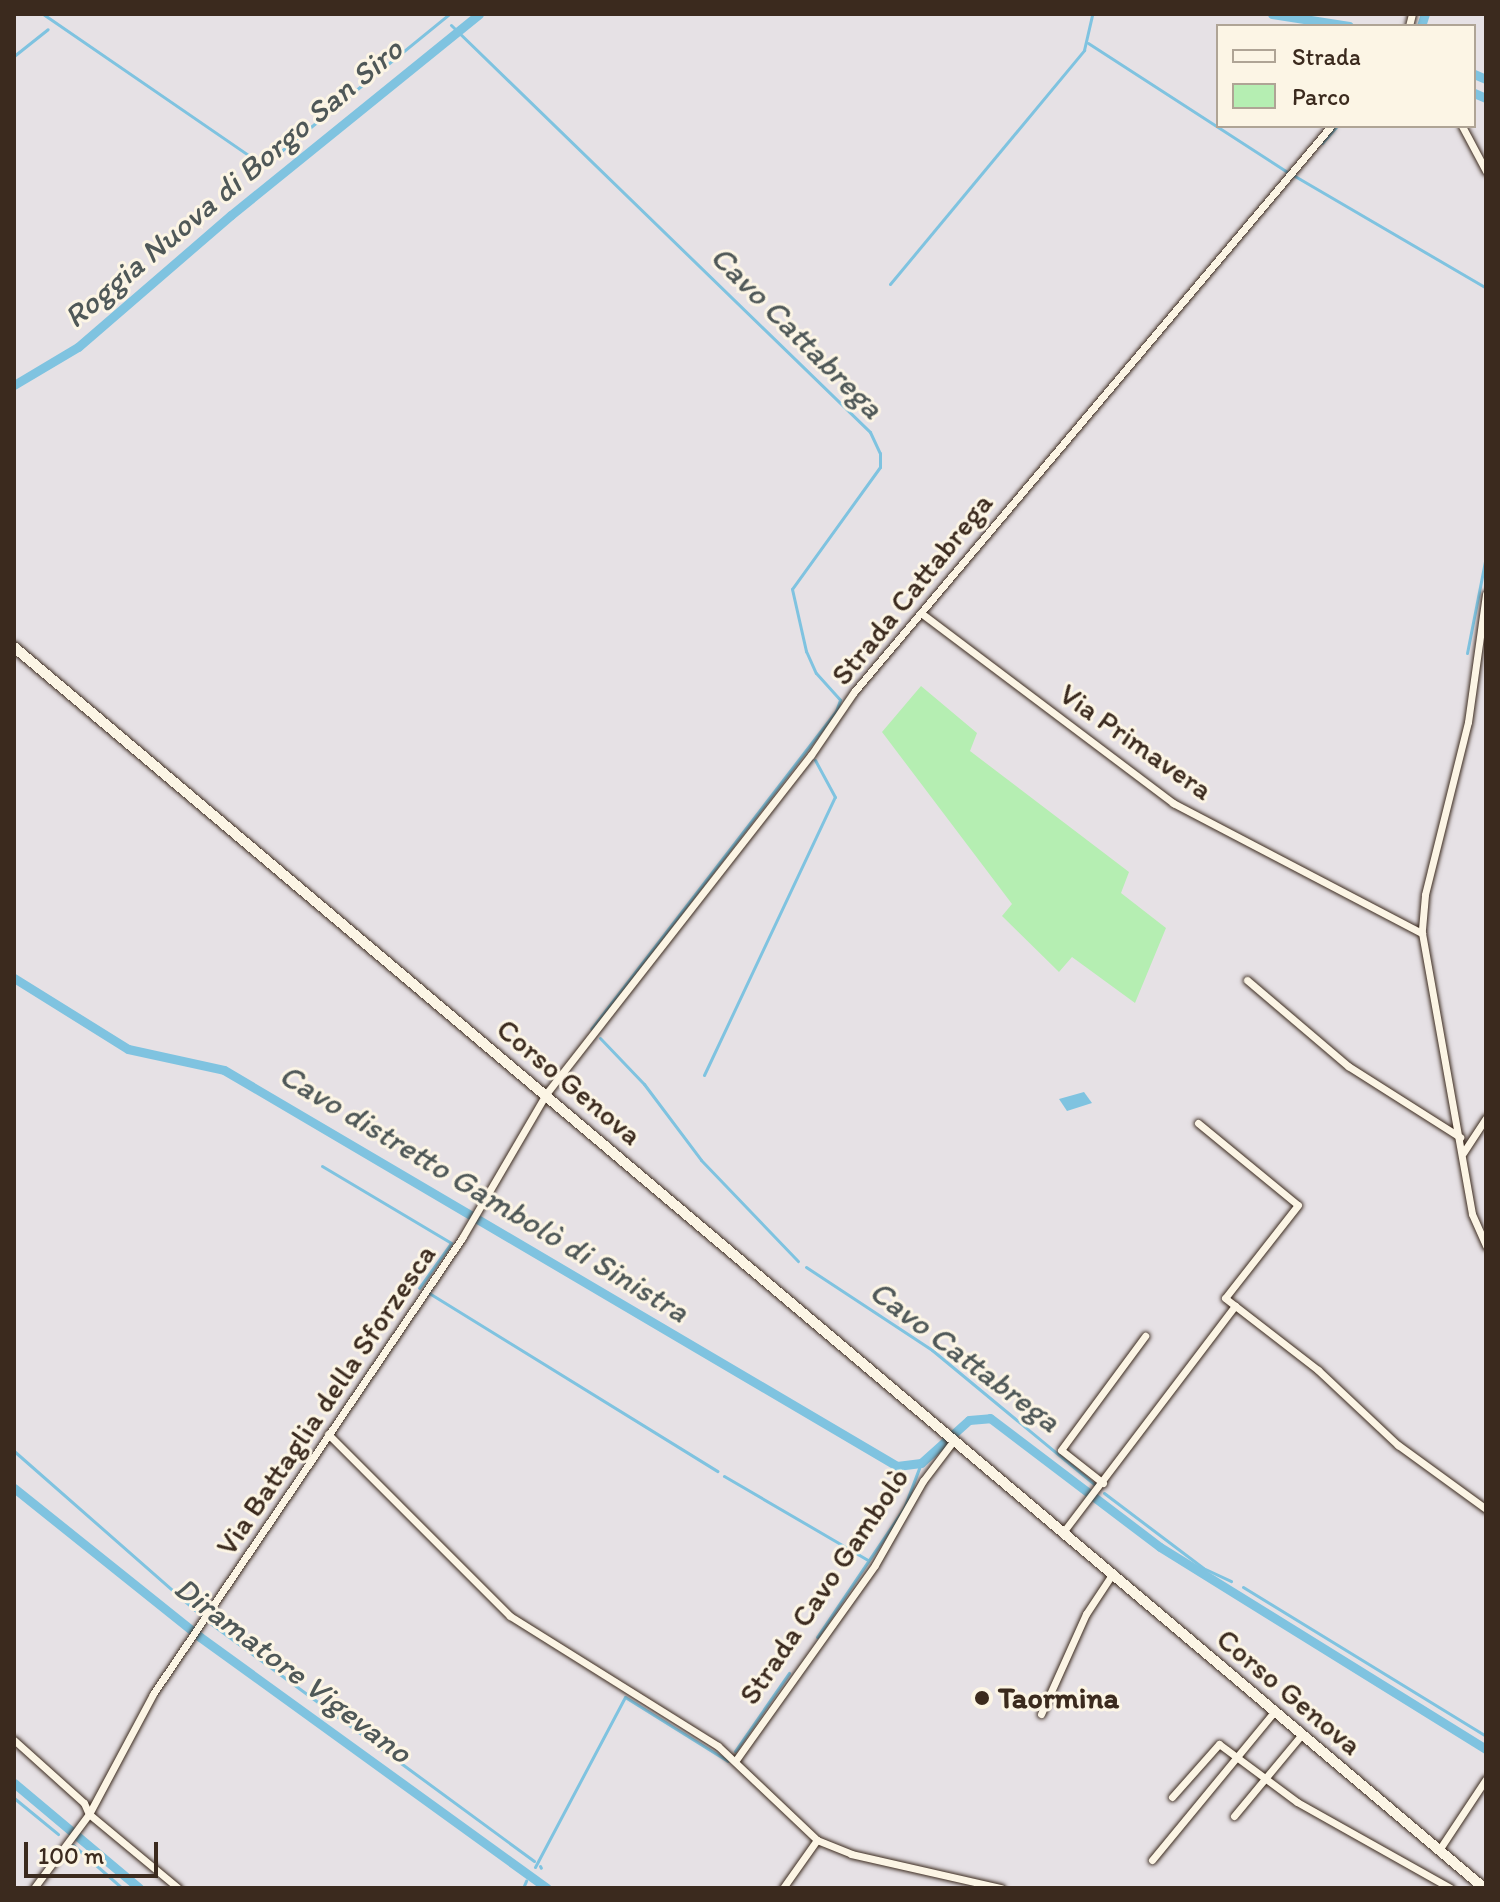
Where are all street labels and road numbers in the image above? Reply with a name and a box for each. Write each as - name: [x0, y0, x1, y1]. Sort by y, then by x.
- street label: Strada Cattabrega: [824, 486, 1000, 692]
- street label: Via Primavera: [1053, 676, 1219, 808]
- street label: Corso Genova: [489, 1011, 649, 1153]
- street label: Via Battaglia della Sforzesca: [209, 1238, 443, 1562]
- street label: Strada Cavo Gambolò: [731, 1460, 917, 1712]
- street label: Corso Genova: [1209, 1621, 1369, 1763]

